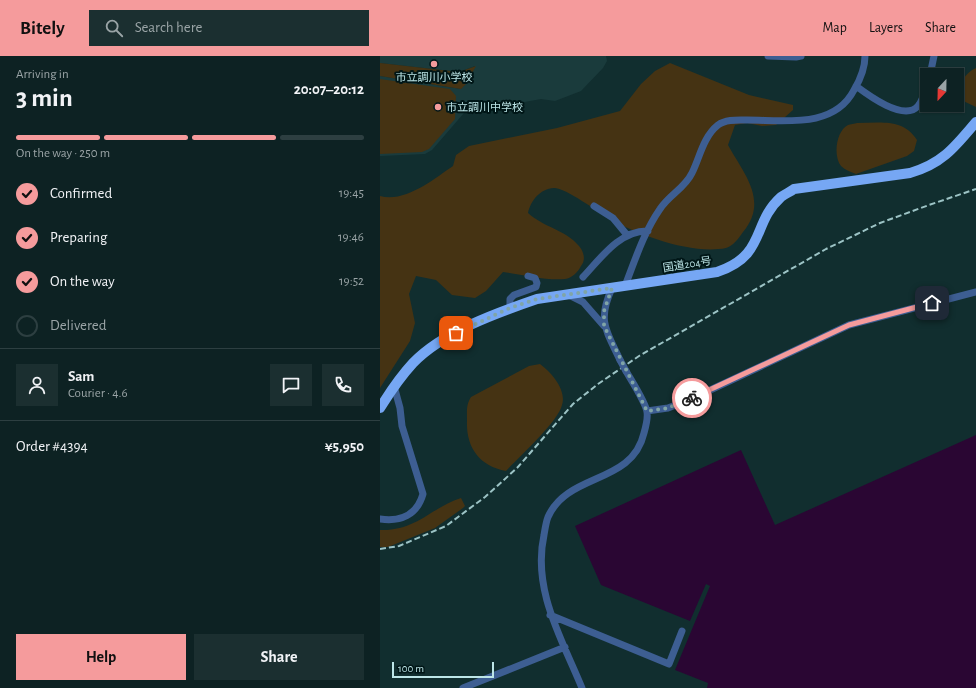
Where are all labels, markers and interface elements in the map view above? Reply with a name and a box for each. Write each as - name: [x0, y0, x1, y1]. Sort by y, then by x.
- search box: [89, 10, 369, 46]
- icon: search: [103, 17, 125, 39]
- text: Bitely: [20, 19, 65, 38]
- text: Search here: [135, 20, 202, 35]
- text: Map: [822, 21, 847, 35]
- text: Layers: [869, 21, 903, 35]
- text: Share: [925, 21, 956, 35]
- marker: 市立調川小学校: [429, 59, 439, 69]
- text: Arriving in: [16, 68, 69, 81]
- north arrow: [920, 68, 964, 112]
- map controls: [920, 68, 964, 112]
- place label: 市立調川小学校: [396, 71, 473, 83]
- text: 20:07–20:12: [294, 82, 364, 97]
- text: 3 min: [16, 85, 73, 111]
- place label: 市立調川中学校: [446, 101, 523, 113]
- marker: 市立調川中学校: [433, 102, 443, 112]
- text: On the way · 250 m: [16, 147, 110, 160]
- icon: check: [16, 183, 38, 205]
- text: Confirmed: [50, 186, 112, 201]
- text: 19:45: [339, 187, 364, 200]
- icon: check: [16, 227, 38, 249]
- text: Preparing: [50, 230, 107, 245]
- text: 19:46: [338, 231, 364, 244]
- street label: 国道204号: [662, 254, 712, 274]
- icon: check: [16, 271, 38, 293]
- text: On the way: [50, 274, 115, 289]
- text: 19:52: [339, 275, 364, 288]
- pin: [915, 286, 949, 320]
- icon: home: [921, 292, 943, 314]
- pin: [439, 316, 473, 350]
- text: Delivered: [50, 318, 107, 333]
- icon: bag: [445, 322, 467, 344]
- button: person: [16, 364, 58, 406]
- button: chat: [270, 364, 312, 406]
- button: phone: [322, 364, 364, 406]
- text: Sam: [68, 369, 94, 384]
- courier: [672, 378, 712, 418]
- text: Courier · 4.6: [68, 387, 128, 400]
- icon: bike: [681, 387, 703, 409]
- text: Order #4394: [16, 439, 88, 454]
- text: ¥5,950: [325, 439, 364, 454]
- button: Help: [16, 634, 186, 680]
- button: Share: [194, 634, 364, 680]
- scale bar: [392, 660, 494, 679]
- text: 100 m: [398, 663, 424, 674]

